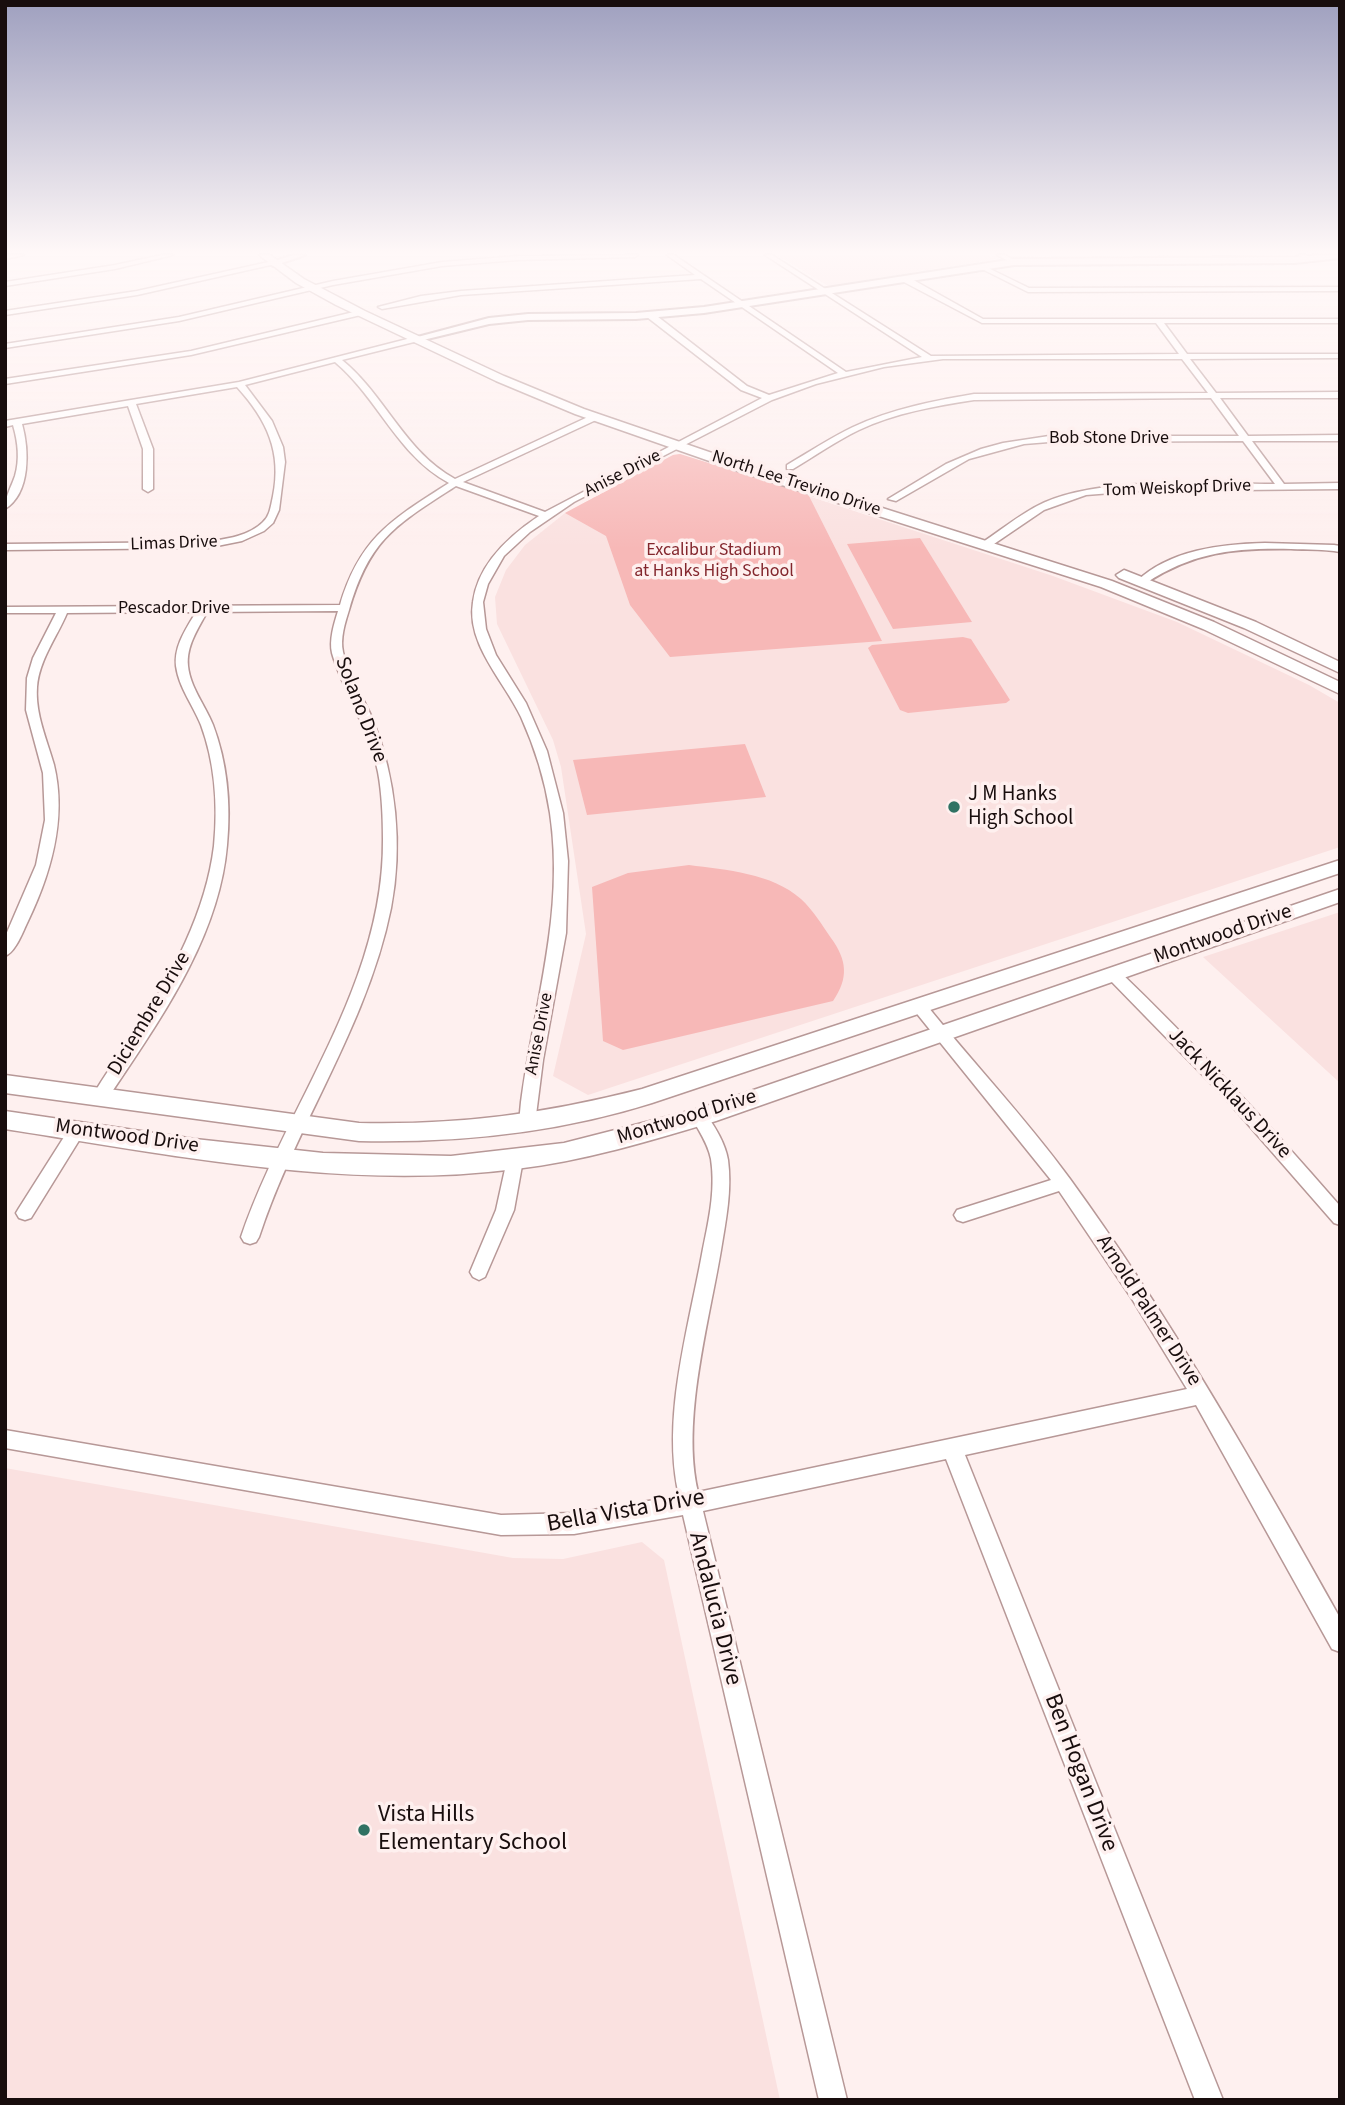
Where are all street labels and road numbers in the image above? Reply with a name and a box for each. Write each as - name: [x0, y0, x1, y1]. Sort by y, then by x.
- street label: Bob Stone Drive: [1049, 428, 1169, 450]
- street label: Anise Drive: [581, 446, 665, 502]
- street label: North Lee Trevino Drive: [709, 447, 883, 521]
- street label: Tom Weiskopf Drive: [1103, 476, 1251, 502]
- street label: Limas Drive: [130, 532, 218, 556]
- street label: Pescador Drive: [118, 598, 230, 620]
- street label: Solano Drive: [328, 654, 392, 766]
- street label: Montwood Drive: [1151, 900, 1295, 970]
- street label: Diciembre Drive: [103, 948, 197, 1080]
- street label: Anise Drive: [521, 991, 559, 1077]
- street label: Jack Nicklaus Drive: [1162, 1023, 1296, 1165]
- street label: Montwood Drive: [614, 1085, 760, 1151]
- street label: Montwood Drive: [54, 1114, 200, 1160]
- street label: Arnold Palmer Drive: [1090, 1231, 1206, 1391]
- street label: Bella Vista Drive: [545, 1484, 707, 1540]
- street label: Andalucia Drive: [681, 1530, 747, 1688]
- street label: Ben Hogan Drive: [1037, 1690, 1123, 1856]

